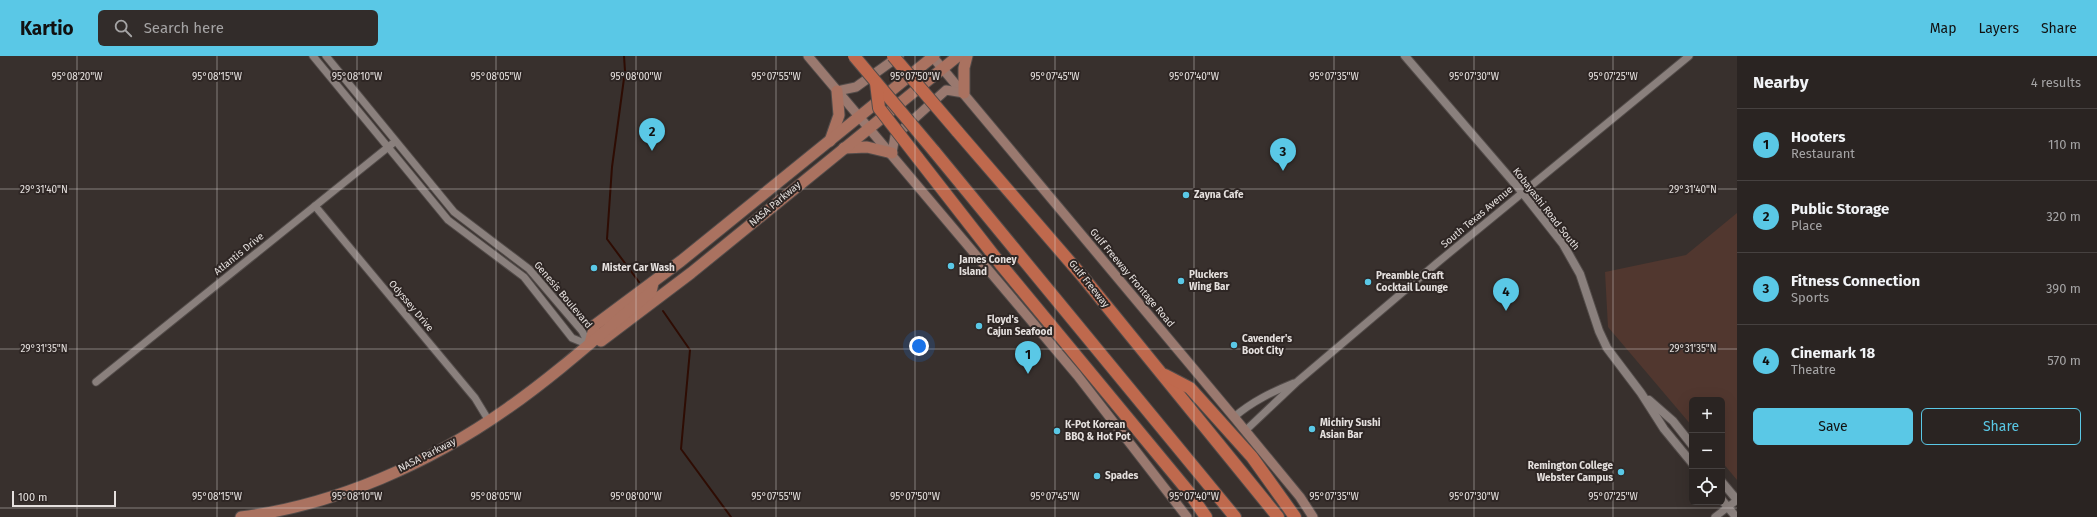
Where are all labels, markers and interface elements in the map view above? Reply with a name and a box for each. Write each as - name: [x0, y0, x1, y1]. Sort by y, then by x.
- search box: [98, 10, 378, 46]
- text: Kartio: [20, 17, 74, 40]
- icon: search: [112, 17, 134, 39]
- text: Search here: [144, 19, 224, 37]
- text: Map: [1930, 20, 1956, 37]
- text: Layers: [1978, 20, 2019, 37]
- text: Share: [2041, 20, 2077, 37]
- text: 95°08'20"W: [51, 71, 103, 83]
- text: 95°08'15"W: [192, 71, 243, 83]
- text: 95°08'10"W: [332, 71, 383, 83]
- text: 95°08'05"W: [471, 71, 522, 83]
- text: 95°08'00"W: [610, 71, 663, 83]
- text: 95°07'55"W: [751, 71, 801, 83]
- text: 95°07'50"W: [890, 71, 941, 83]
- text: 95°07'45"W: [1030, 71, 1080, 83]
- text: 95°07'40"W: [1169, 71, 1220, 83]
- text: 95°07'35"W: [1309, 71, 1359, 83]
- text: 95°07'30"W: [1449, 71, 1500, 83]
- text: 95°07'25"W: [1588, 71, 1638, 83]
- text: Nearby: [1753, 72, 1808, 93]
- text: 4 results: [2031, 75, 2081, 90]
- pin: 2: [639, 118, 665, 151]
- text: Hooters: [1791, 128, 1845, 146]
- text: 1: [1763, 137, 1769, 152]
- text: 110 m: [2048, 137, 2081, 152]
- pin: 3: [1270, 138, 1296, 171]
- text: Restaurant: [1791, 146, 1855, 161]
- street label: Kobayashi Road South: [1510, 165, 1582, 253]
- street label: NASA Parkway: [747, 179, 803, 229]
- text: 29°31'40"N: [20, 184, 68, 196]
- street label: South Texas Avenue: [1439, 184, 1515, 250]
- text: 29°31'40"N: [1669, 184, 1717, 196]
- place label: Zayna Cafe: [1194, 189, 1244, 201]
- marker: Zayna Cafe: [1181, 190, 1191, 200]
- text: Public Storage: [1791, 200, 1889, 218]
- text: 2: [1763, 209, 1769, 224]
- text: 320 m: [2046, 209, 2081, 224]
- text: Place: [1791, 218, 1822, 233]
- street label: Gulf Freeway Frontage Road: [1087, 226, 1177, 330]
- street label: Atlantis Drive: [212, 230, 266, 278]
- place label: James Coney Island: [958, 254, 1017, 278]
- street label: Gulf Freeway: [1066, 258, 1112, 310]
- street label: Genesis Boulevard: [532, 259, 594, 331]
- marker: James Coney Island: [946, 261, 956, 271]
- place label: Mister Car Wash: [602, 262, 675, 274]
- marker: Mister Car Wash: [589, 263, 599, 273]
- place label: Pluckers Wing Bar: [1189, 269, 1231, 293]
- place label: Preamble Craft Cocktail Lounge: [1376, 270, 1449, 294]
- text: Fitness Connection: [1791, 272, 1920, 290]
- marker: Pluckers Wing Bar: [1176, 276, 1186, 286]
- marker: Preamble Craft Cocktail Lounge: [1363, 277, 1373, 287]
- street label: Odyssey Drive: [386, 278, 436, 334]
- pin: 4: [1493, 278, 1519, 311]
- text: 3: [1763, 281, 1769, 296]
- text: 390 m: [2046, 281, 2081, 296]
- text: Sports: [1791, 290, 1829, 305]
- place label: Floyd's Cajun Seafood: [987, 314, 1052, 338]
- marker: Floyd's Cajun Seafood: [974, 321, 984, 331]
- place label: Cavender's Boot City: [1242, 333, 1292, 357]
- your location: [909, 336, 929, 356]
- marker: Cavender's Boot City: [1229, 340, 1239, 350]
- pin: 1: [1015, 341, 1041, 374]
- text: 29°31'35"N: [20, 343, 68, 355]
- text: 29°31'35"N: [1669, 343, 1717, 355]
- text: Cinemark 18: [1791, 344, 1875, 362]
- text: 4: [1762, 353, 1770, 368]
- text: 570 m: [2047, 353, 2081, 368]
- text: Theatre: [1791, 362, 1836, 377]
- map controls: [1689, 397, 1725, 505]
- button: +: [1689, 397, 1725, 433]
- button: Save: [1753, 408, 1913, 445]
- button: Share: [1921, 408, 2081, 445]
- place label: Michiry Sushi Asian Bar: [1319, 417, 1381, 441]
- place label: K-Pot Korean BBQ & Hot Pot: [1065, 419, 1131, 443]
- marker: Michiry Sushi Asian Bar: [1307, 424, 1317, 434]
- marker: K-Pot Korean BBQ & Hot Pot: [1052, 426, 1062, 436]
- button: −: [1689, 433, 1725, 469]
- street label: NASA Parkway: [396, 435, 458, 475]
- place label: Remington College Webster Campus: [1528, 460, 1613, 484]
- marker: Remington College Webster Campus: [1616, 467, 1626, 477]
- button: locate: [1689, 469, 1725, 505]
- place label: Spades: [1105, 470, 1139, 482]
- marker: Spades: [1092, 471, 1102, 481]
- scale bar: [12, 489, 116, 508]
- text: 100 m: [18, 491, 47, 504]
- text: 95°08'15"W: [192, 491, 243, 503]
- text: 95°08'10"W: [332, 491, 383, 503]
- text: 95°08'05"W: [471, 491, 522, 503]
- text: 95°08'00"W: [610, 491, 663, 503]
- text: 95°07'55"W: [751, 491, 801, 503]
- text: 95°07'50"W: [890, 491, 941, 503]
- text: 95°07'45"W: [1030, 491, 1080, 503]
- text: 95°07'40"W: [1169, 491, 1220, 503]
- text: 95°07'35"W: [1309, 491, 1359, 503]
- text: 95°07'30"W: [1449, 491, 1500, 503]
- text: 95°07'25"W: [1588, 491, 1638, 503]

